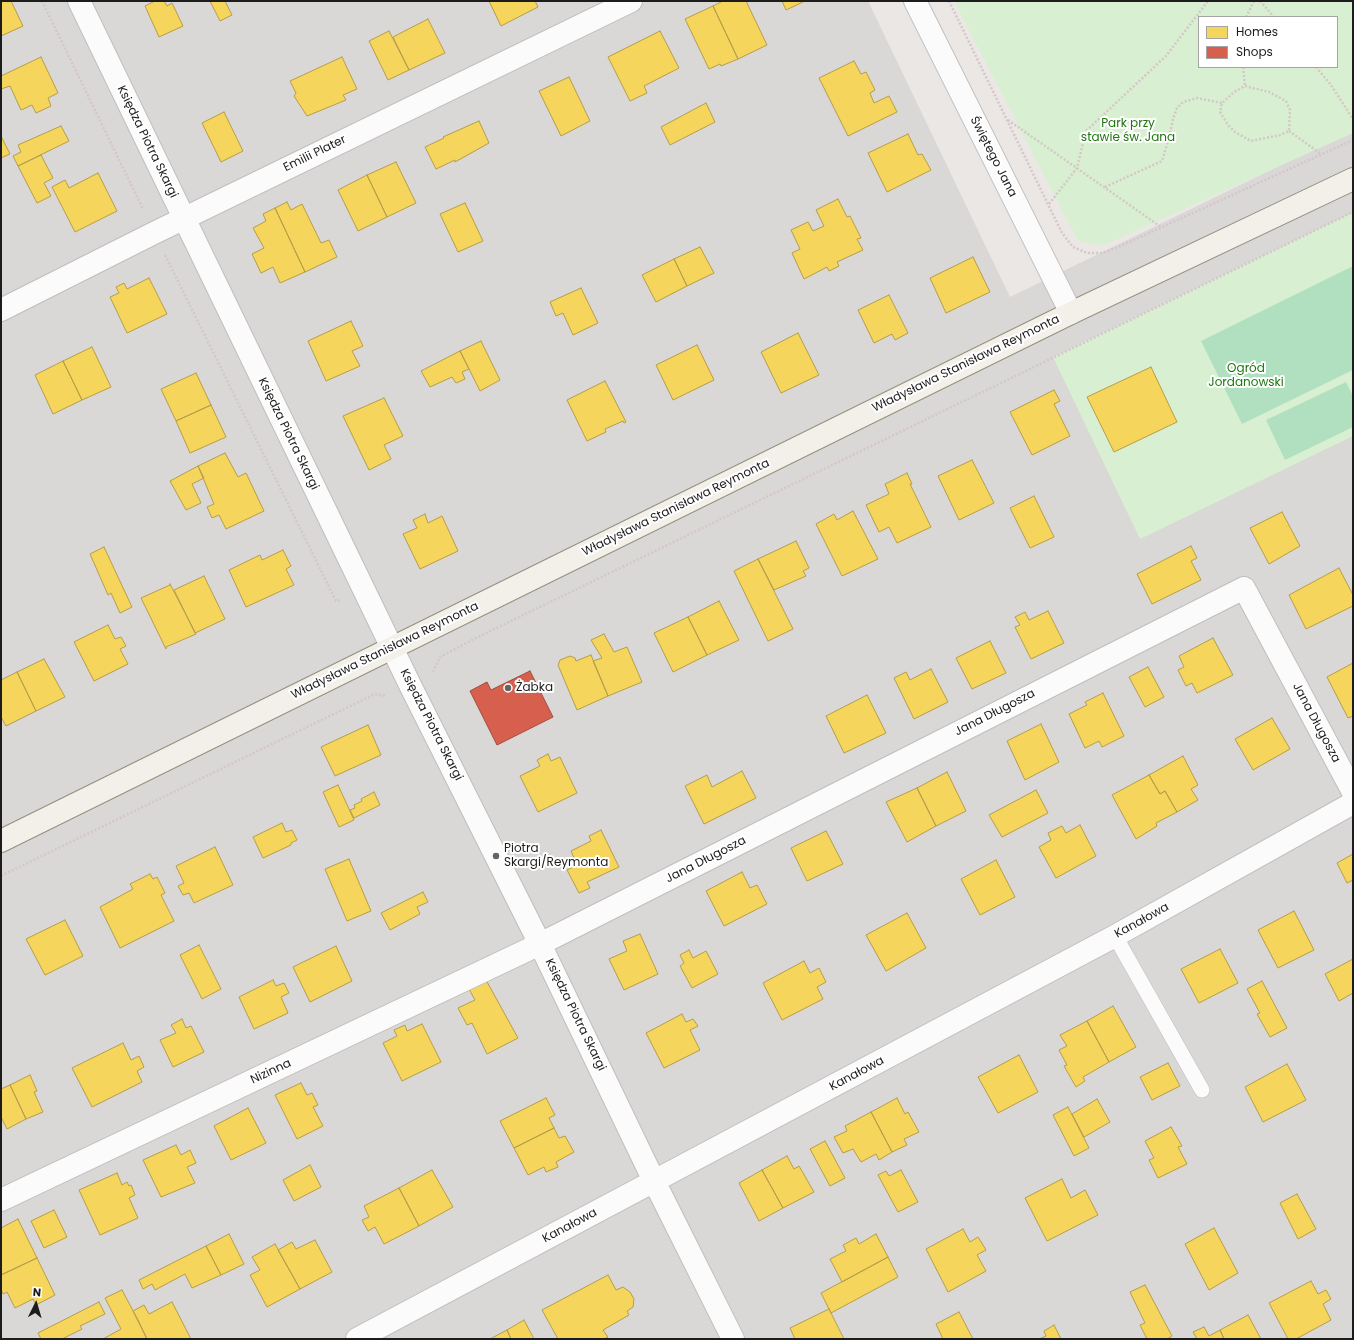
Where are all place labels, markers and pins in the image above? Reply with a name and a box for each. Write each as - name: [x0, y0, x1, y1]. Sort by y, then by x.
- place label: Żabka: [516, 681, 553, 695]
- marker: Żabka: [503, 683, 513, 693]
- place label: Piotra Skargi/Reymonta: [504, 842, 608, 870]
- marker: Piotra Skargi/Reymonta: [491, 851, 501, 861]

